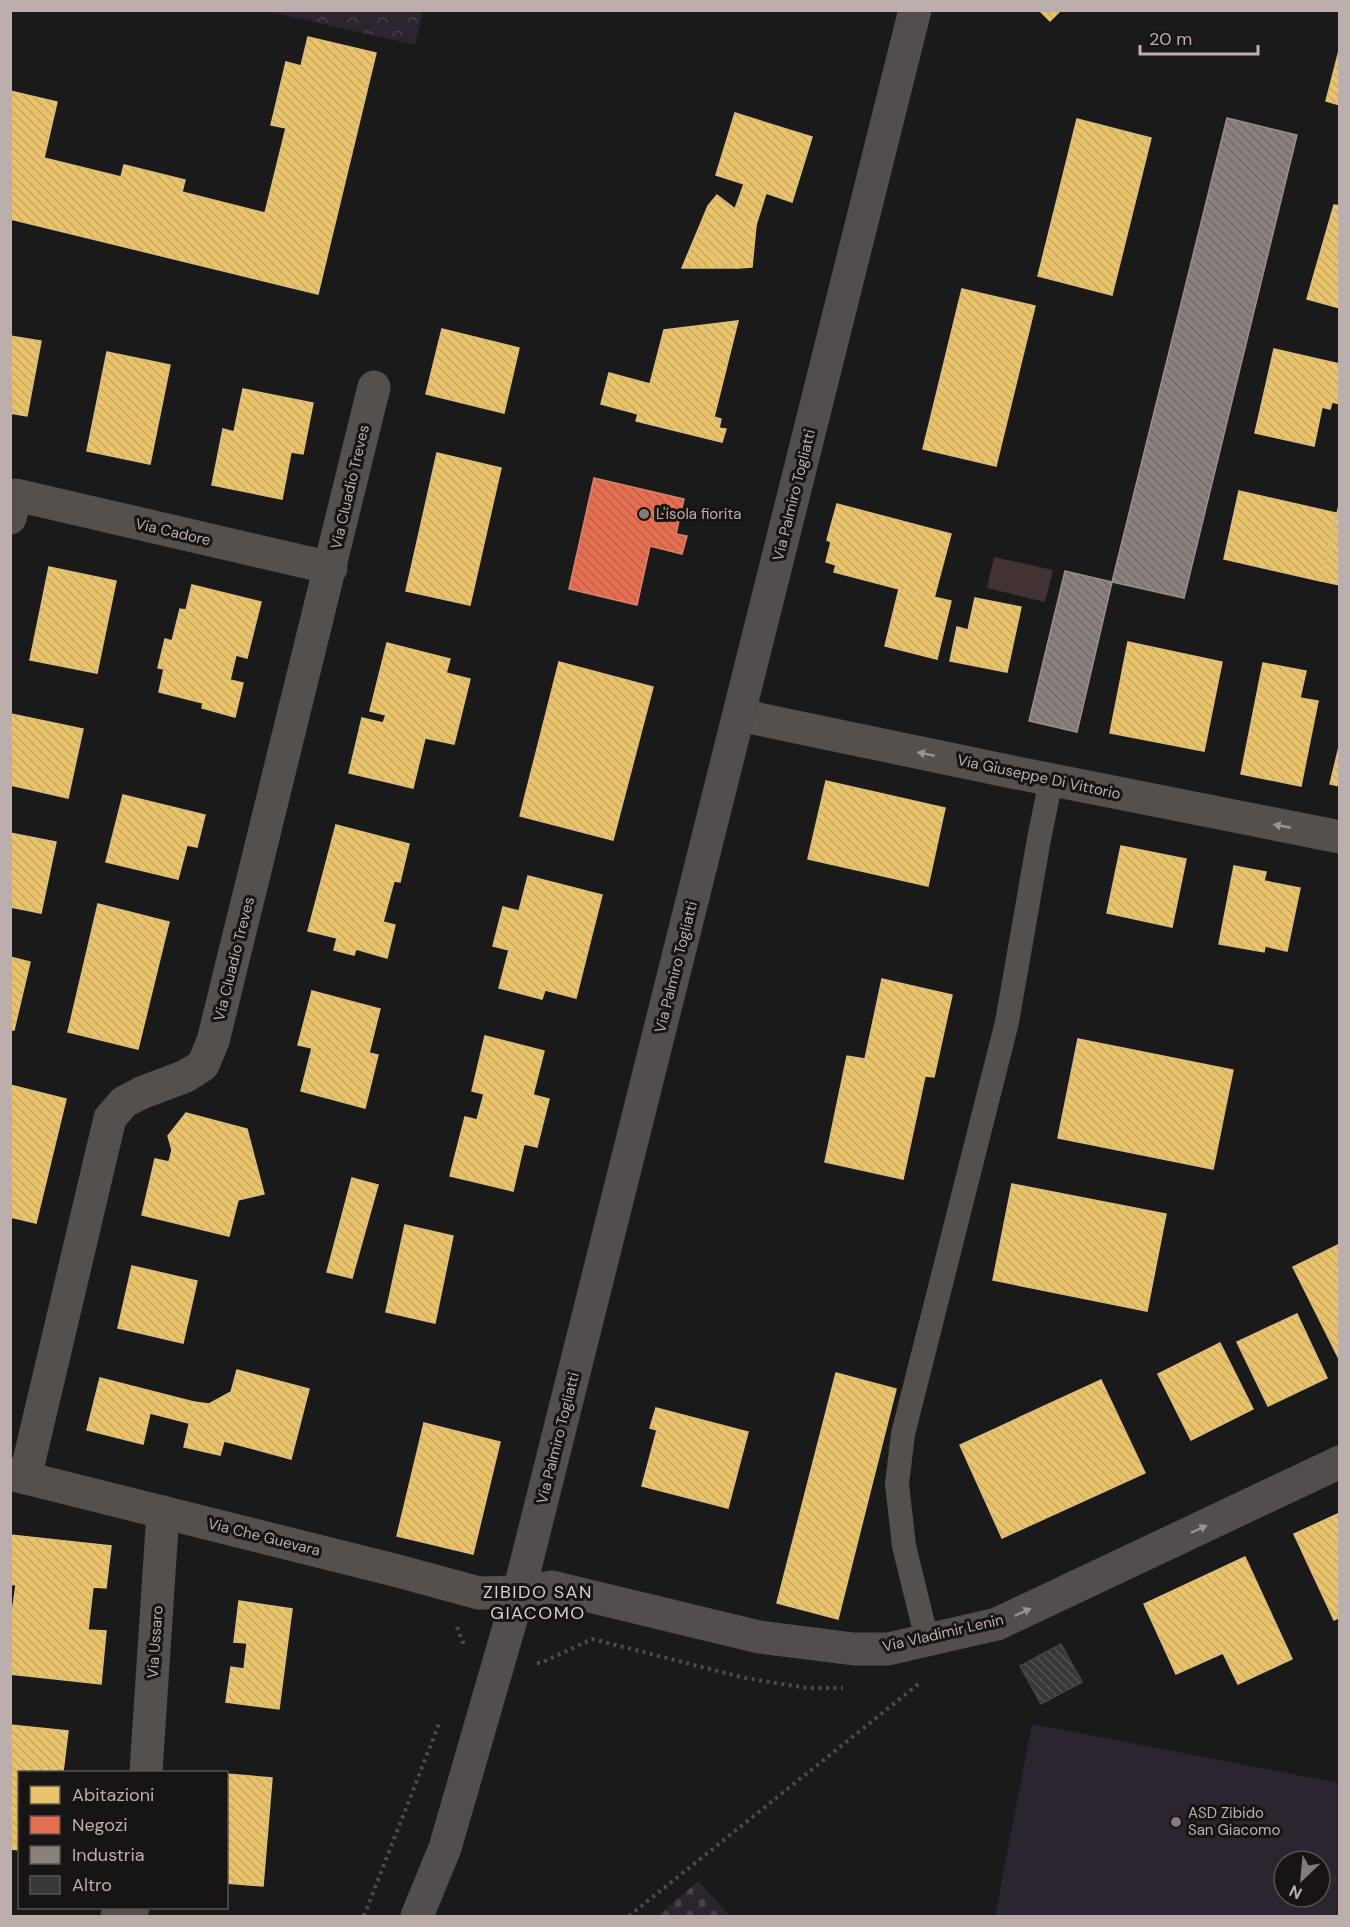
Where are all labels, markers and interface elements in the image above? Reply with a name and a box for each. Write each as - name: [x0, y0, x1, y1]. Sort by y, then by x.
- scale bar: [1140, 18, 1258, 56]
- text: 20 m: [1149, 27, 1192, 51]
- street label: Via Cluadio Treves: [326, 423, 374, 551]
- street label: Via Palmiro Togliatti: [768, 427, 820, 563]
- place label: L'isola fiorita: [656, 504, 741, 524]
- marker: L'isola fiorita: [637, 507, 651, 521]
- street label: Via Cadore: [133, 514, 213, 550]
- one-way arrow: [917, 749, 936, 758]
- street label: Via Giuseppe Di Vittorio: [955, 750, 1123, 804]
- one-way arrow: [1272, 821, 1291, 830]
- street label: Via Cluadio Treves: [209, 895, 259, 1023]
- street label: Via Palmiro Togliatti: [650, 899, 702, 1035]
- street label: Via Palmiro Togliatti: [532, 1370, 584, 1506]
- street label: Via Che Guevara: [206, 1513, 322, 1561]
- one-way arrow: [1190, 1524, 1207, 1533]
- district label: ZIBIDO SAN GIACOMO: [483, 1580, 593, 1625]
- street label: Via Ussaro: [142, 1605, 168, 1679]
- one-way arrow: [1014, 1607, 1031, 1616]
- street label: Via Vladimir Lenin: [880, 1609, 1006, 1657]
- legend: [18, 1771, 228, 1909]
- text: Abitazioni: [72, 1783, 154, 1807]
- place label: ASD Zibido San Giacomo: [1188, 1803, 1280, 1840]
- text: Negozi: [72, 1813, 128, 1837]
- marker: ASD Zibido San Giacomo: [1169, 1815, 1183, 1829]
- text: Industria: [72, 1843, 145, 1867]
- north arrow: [1272, 1849, 1332, 1909]
- text: Altro: [72, 1873, 112, 1897]
- text: N: [1286, 1880, 1305, 1904]

